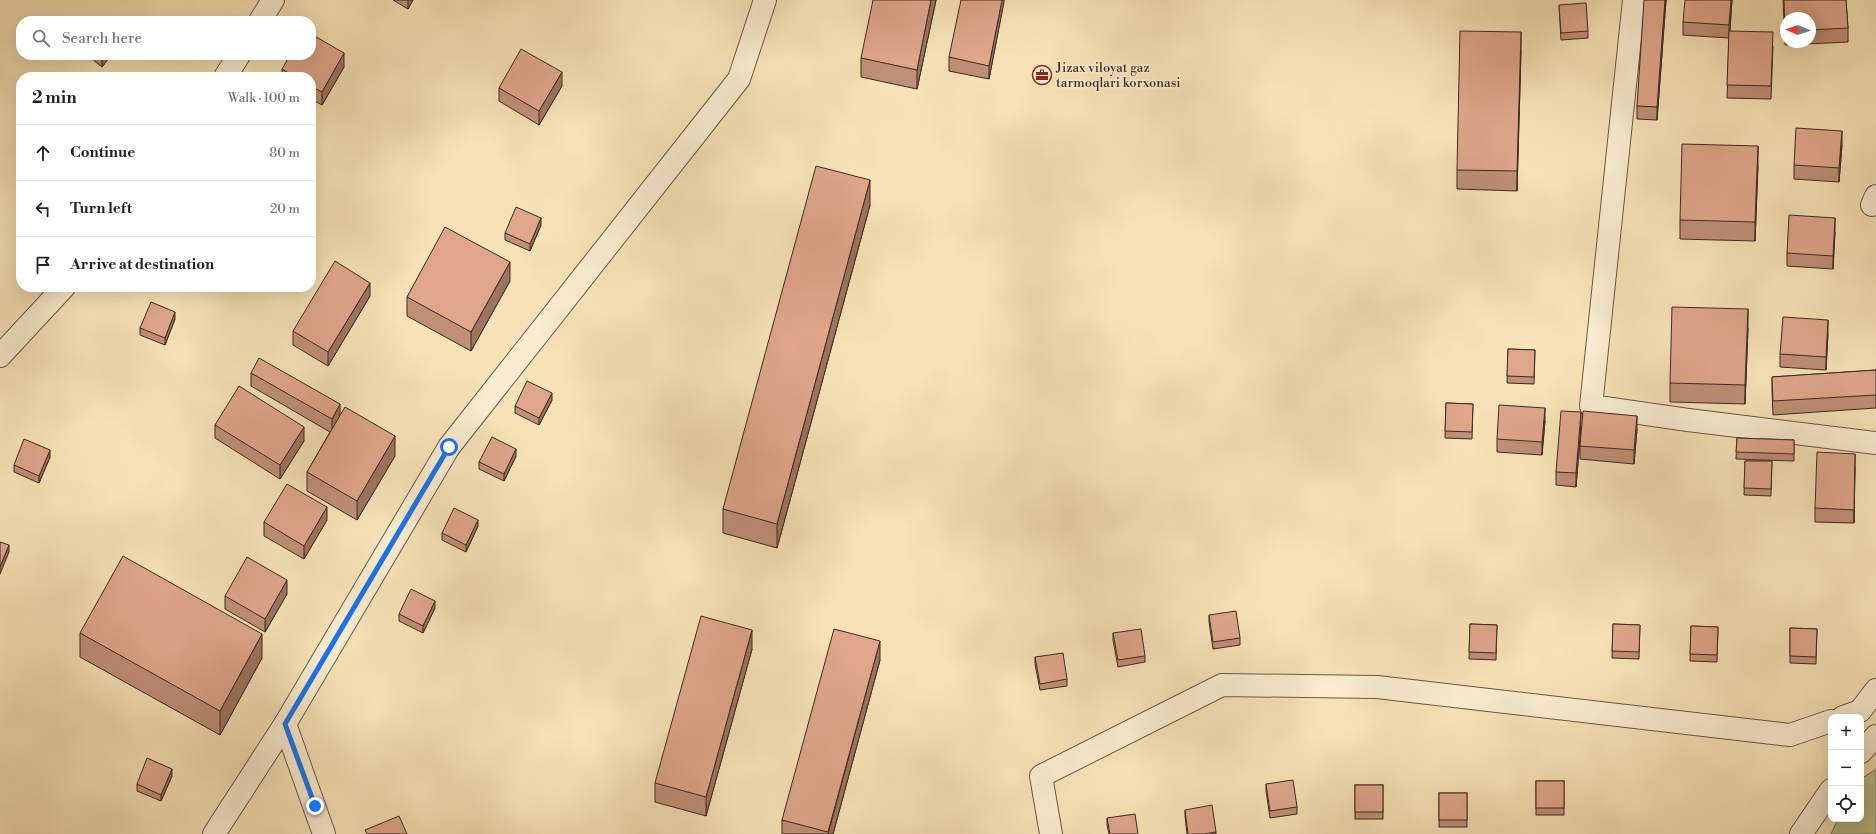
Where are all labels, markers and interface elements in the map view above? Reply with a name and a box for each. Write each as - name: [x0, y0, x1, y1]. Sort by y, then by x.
- north arrow: [1780, 12, 1816, 48]
- search box: [16, 16, 316, 60]
- icon: search: [30, 27, 52, 49]
- text: Search here: [62, 29, 142, 48]
- place label: Jizax viloyat gaz tarmoqlari korxonasi: [1055, 60, 1181, 91]
- office icon: Jizax viloyat gaz tarmoqlari korxonasi: [1031, 64, 1053, 86]
- text: 2 min: [32, 87, 77, 109]
- text: Walk · 100 m: [228, 90, 300, 106]
- icon: ahead: [32, 142, 54, 164]
- text: Continue: [70, 143, 135, 162]
- text: 80 m: [269, 145, 300, 161]
- icon: left: [32, 198, 54, 220]
- text: Turn left: [70, 199, 132, 218]
- text: 20 m: [270, 201, 300, 217]
- icon: arrive: [32, 254, 54, 276]
- text: Arrive at destination: [70, 255, 214, 274]
- route start: [440, 438, 458, 456]
- map controls: [1828, 714, 1864, 822]
- button: +: [1828, 714, 1864, 750]
- button: −: [1828, 750, 1864, 786]
- button: locate: [1828, 786, 1864, 822]
- route end: [306, 797, 324, 815]

